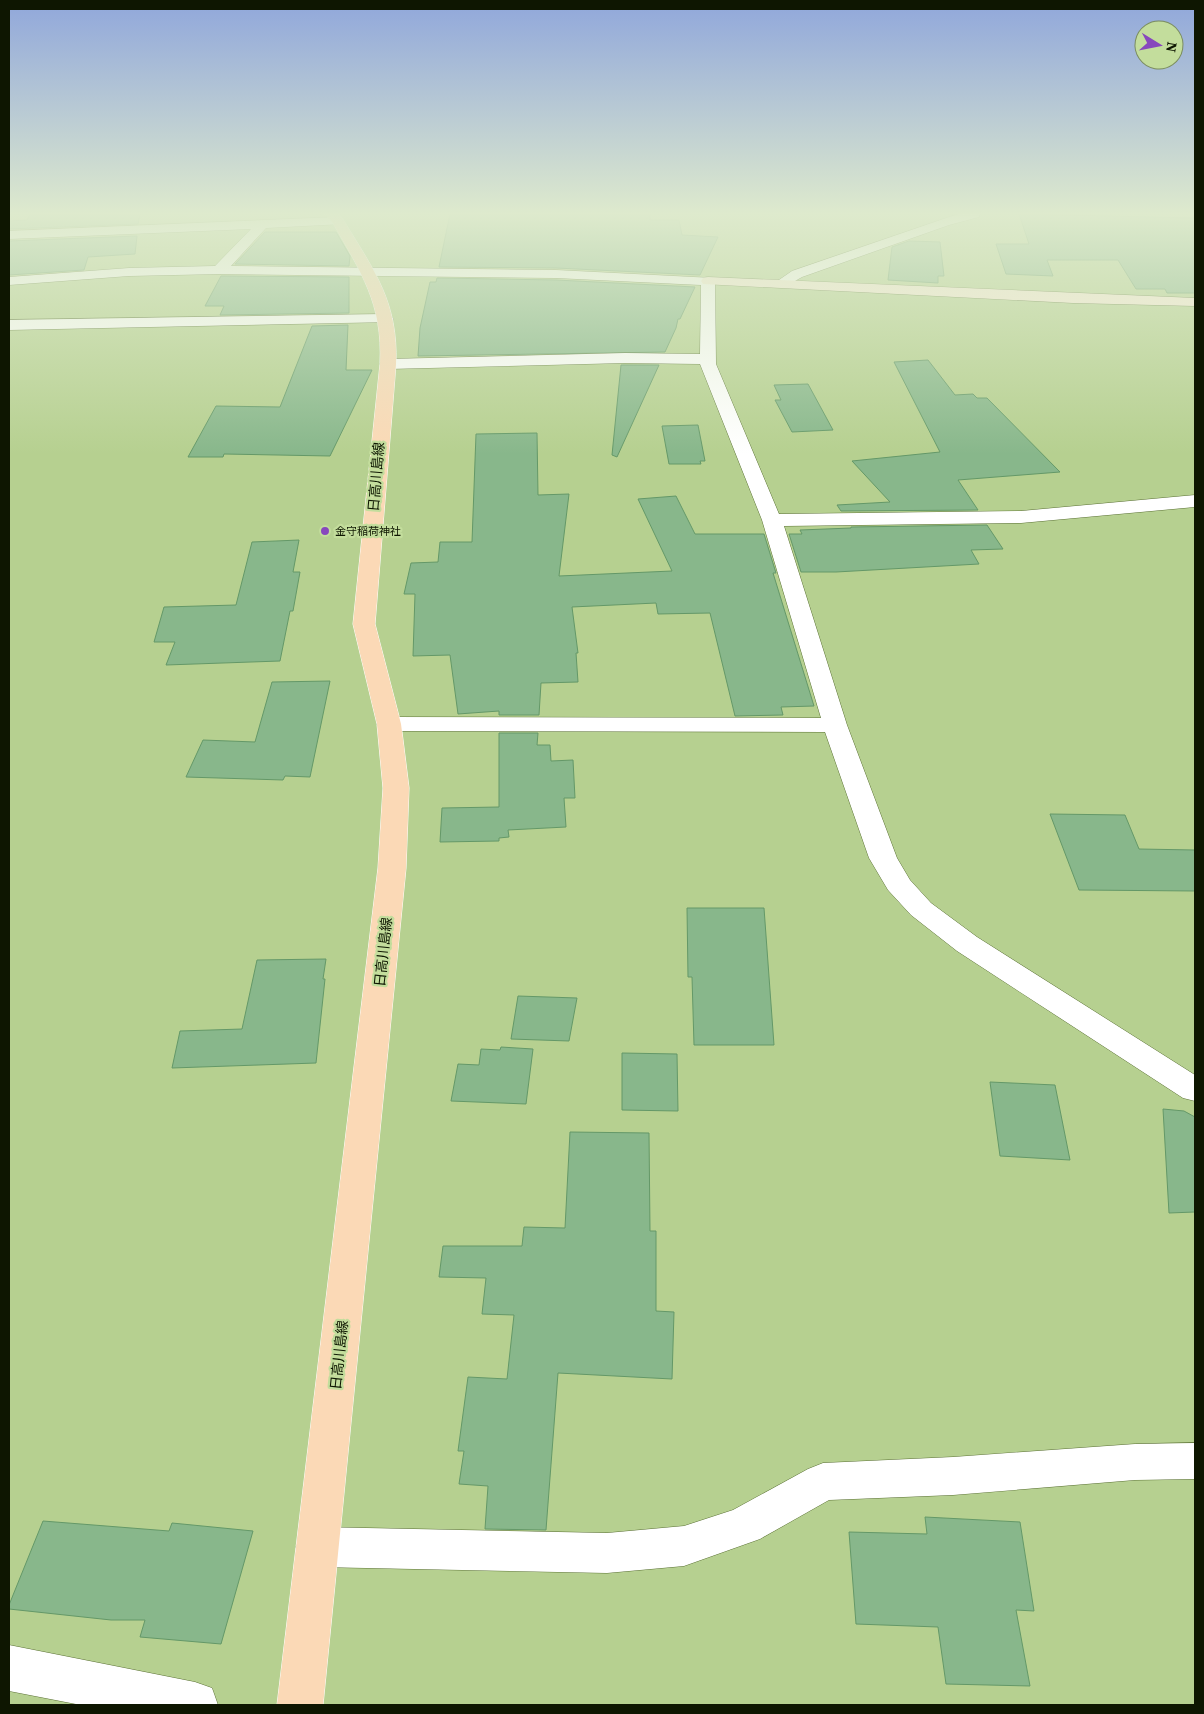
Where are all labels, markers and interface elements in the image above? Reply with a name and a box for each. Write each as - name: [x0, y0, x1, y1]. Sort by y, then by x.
- north arrow: [1134, 20, 1184, 70]
- text: N: [1161, 40, 1183, 54]
- street label: 日高川島線: [363, 441, 389, 513]
- place label: 金守稲荷神社: [335, 524, 401, 539]
- marker: 金守稲荷神社: [319, 525, 331, 537]
- street label: 日高川島線: [369, 916, 397, 988]
- street label: 日高川島線: [325, 1319, 353, 1391]

